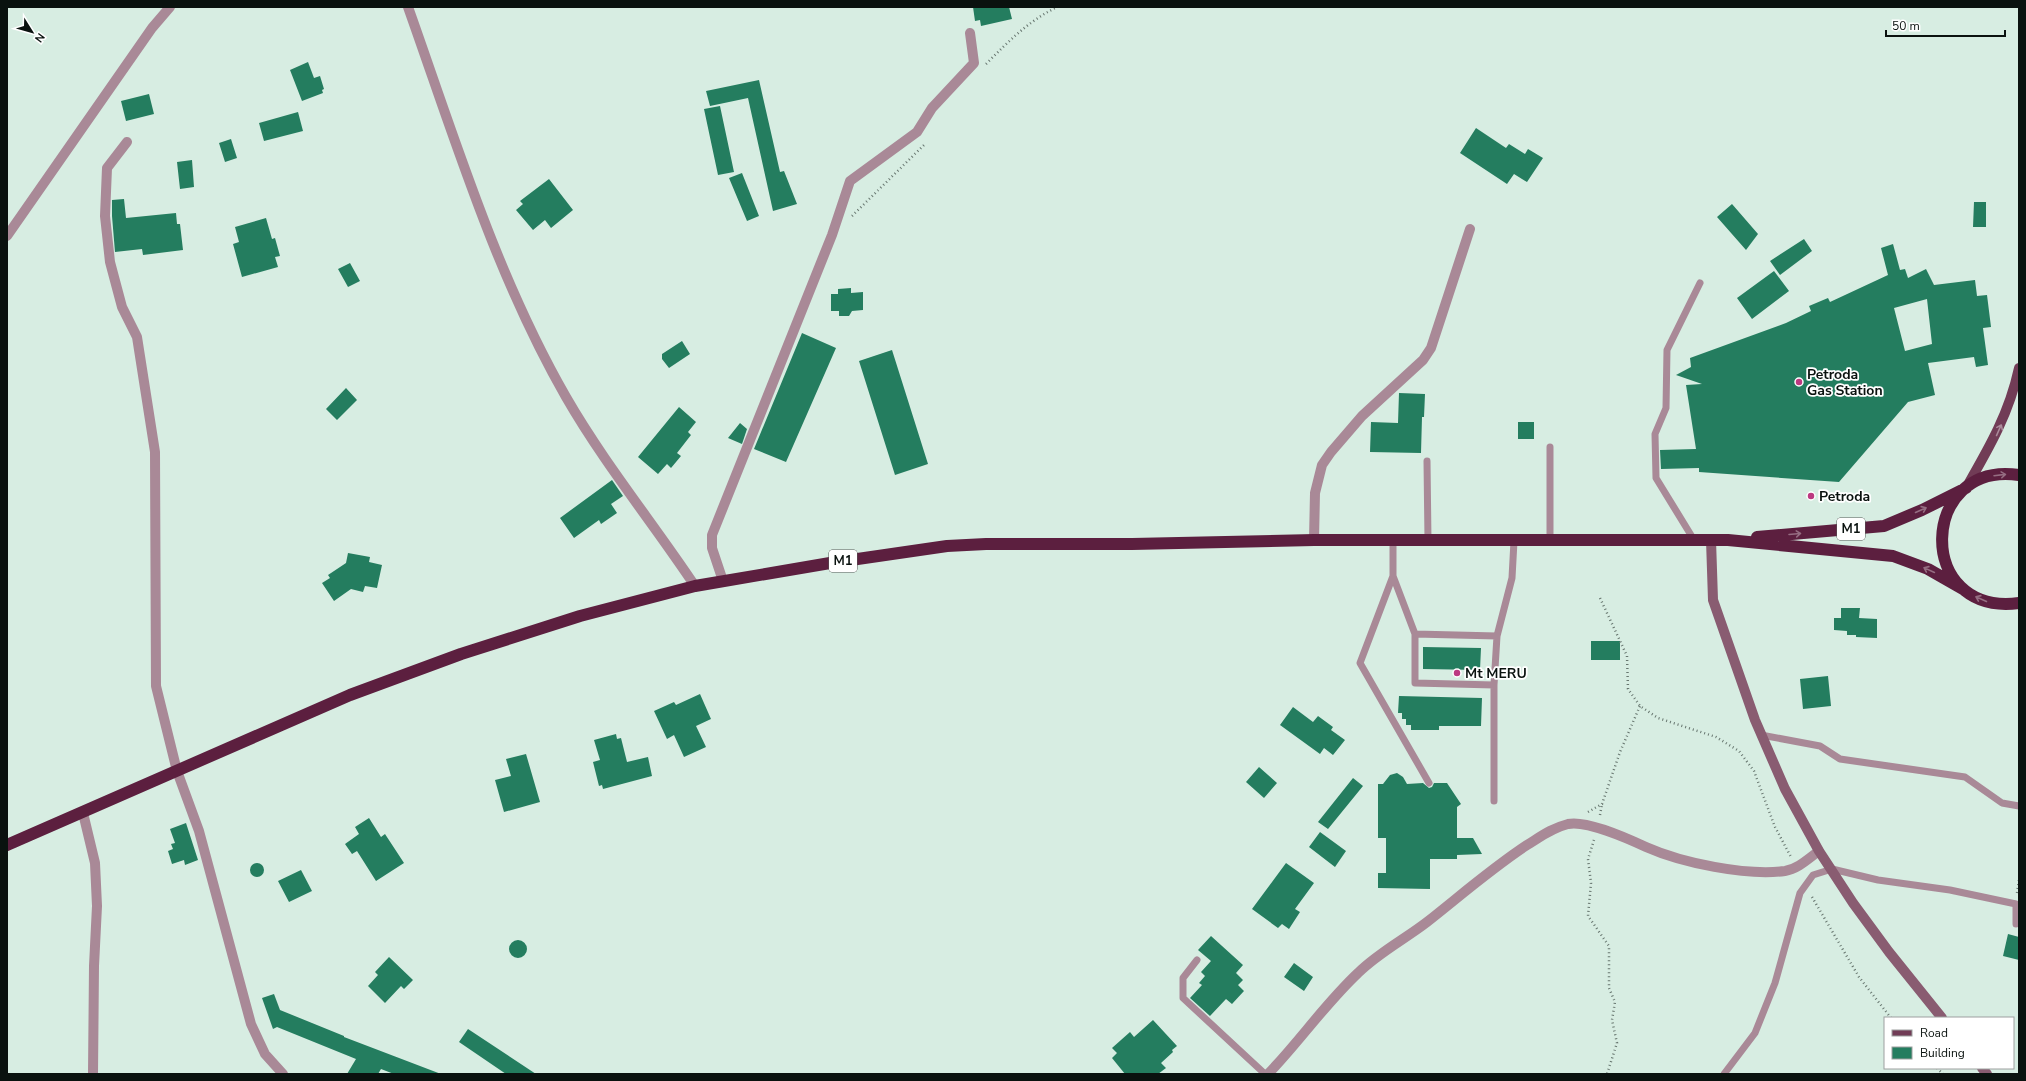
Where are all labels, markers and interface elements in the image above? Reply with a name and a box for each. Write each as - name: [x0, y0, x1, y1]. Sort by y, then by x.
- north arrow: [12, 12, 52, 52]
- scale bar: [1886, 12, 2005, 38]
- text: 50 m: [1892, 18, 1920, 34]
- text: N: [31, 30, 48, 46]
- place label: Petroda Gas Station: [1807, 365, 1883, 400]
- marker: Petroda Gas Station: [1794, 377, 1804, 387]
- one-way arrow: [1996, 424, 2003, 436]
- one-way arrow: [1993, 471, 2006, 479]
- place label: Petroda: [1819, 487, 1870, 506]
- marker: Petroda: [1806, 491, 1816, 501]
- one-way arrow: [1915, 506, 1927, 514]
- road number: M1: [1837, 518, 1865, 540]
- one-way arrow: [1788, 530, 1801, 538]
- road number: M1: [829, 550, 857, 572]
- one-way arrow: [1923, 566, 1935, 573]
- one-way arrow: [1976, 595, 1988, 602]
- place label: Mt MERU: [1465, 664, 1527, 683]
- marker: Mt MERU: [1452, 668, 1462, 678]
- legend: [1884, 1017, 2014, 1069]
- text: Road: [1920, 1025, 1948, 1041]
- text: Building: [1920, 1045, 1965, 1061]

